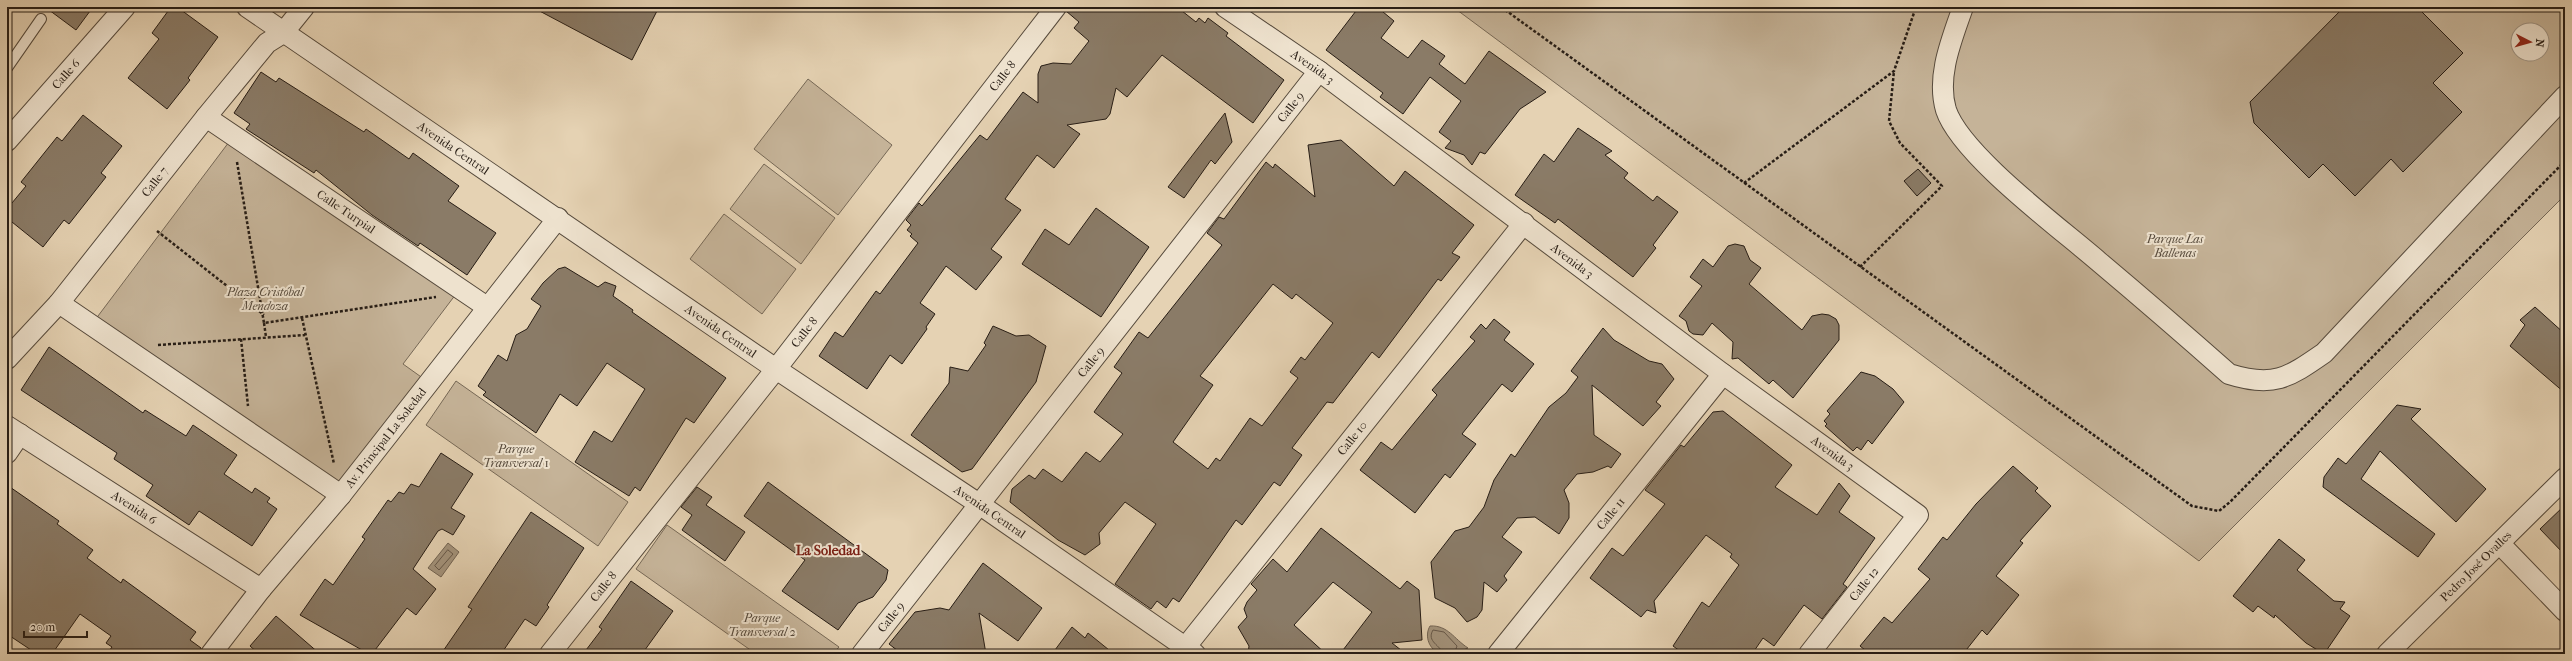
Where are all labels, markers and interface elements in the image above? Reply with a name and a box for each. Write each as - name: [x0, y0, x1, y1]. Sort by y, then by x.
- north arrow: [2510, 22, 2550, 62]
- text: N: [2532, 38, 2546, 48]
- street label: Avenida 3: [1287, 46, 1337, 87]
- street label: Calle 6: [49, 56, 83, 92]
- street label: Calle 8: [986, 58, 1019, 94]
- street label: Calle 9: [1274, 89, 1307, 125]
- street label: Avenida Central: [414, 118, 492, 178]
- street label: Calle 7: [139, 164, 171, 200]
- street label: Calle Turpial: [314, 187, 379, 237]
- park label: Parque Las Ballenas: [2146, 232, 2204, 260]
- street label: Avenida 3: [1547, 240, 1596, 281]
- park label: Plaza Cristóbal Mendoza: [226, 285, 305, 313]
- street label: Avenida Central: [681, 301, 760, 361]
- street label: Calle 8: [788, 314, 820, 350]
- street label: Calle 9: [1075, 344, 1107, 380]
- street label: Av. Principal La Soledad: [342, 385, 429, 491]
- street label: Calle 10: [1334, 418, 1370, 458]
- street label: Avenida 3: [1808, 433, 1857, 473]
- park label: Parque Transversal 1: [483, 442, 549, 470]
- street label: Avenida Central: [950, 482, 1029, 542]
- street label: Avenida 6: [108, 487, 160, 527]
- street label: Calle 11: [1594, 495, 1628, 533]
- street label: Pedro José Ovalles: [2437, 528, 2515, 604]
- district label: La Soledad: [796, 542, 862, 559]
- street label: Calle 12: [1846, 564, 1882, 604]
- street label: Calle 8: [587, 569, 620, 605]
- street label: Calle 9: [875, 599, 907, 635]
- park label: Parque Transversal 2: [728, 611, 796, 639]
- scale bar: [24, 613, 87, 639]
- text: 20 m: [30, 620, 55, 634]

